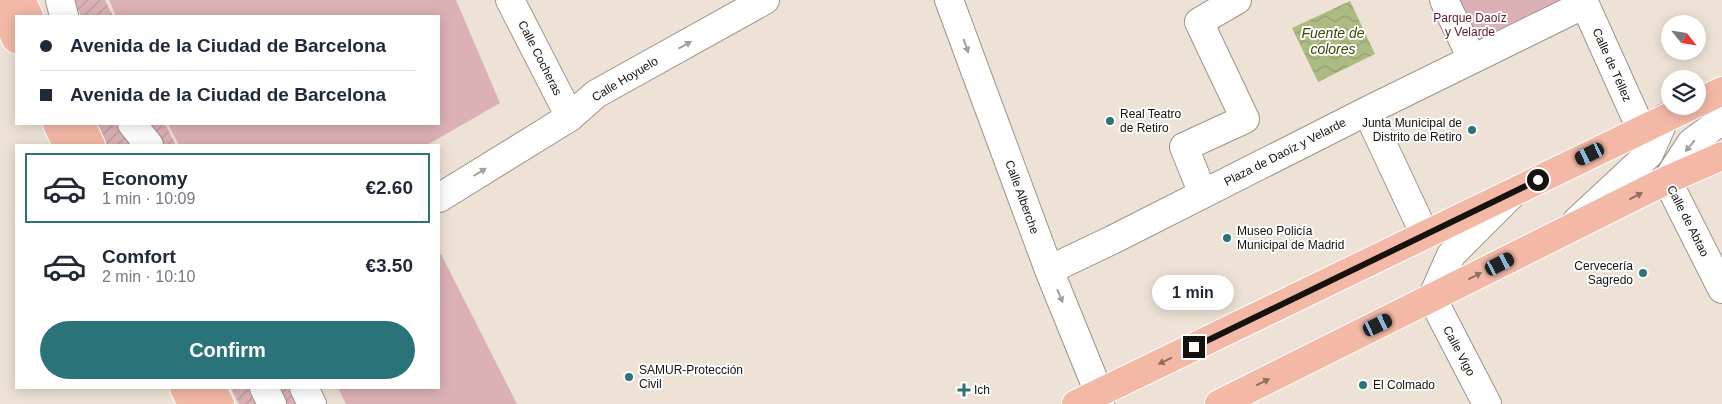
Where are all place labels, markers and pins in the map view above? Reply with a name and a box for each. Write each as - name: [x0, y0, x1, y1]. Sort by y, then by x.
- place label: Real Teatro de Retiro: [1120, 107, 1181, 135]
- marker: Real Teatro de Retiro: [1104, 115, 1116, 127]
- place label: Junta Municipal de Distrito de Retiro: [1362, 116, 1462, 144]
- marker: Junta Municipal de Distrito de Retiro: [1466, 124, 1478, 136]
- place label: Museo Policía Municipal de Madrid: [1237, 224, 1344, 252]
- marker: Museo Policía Municipal de Madrid: [1221, 232, 1233, 244]
- place label: Cervecería Sagredo: [1574, 259, 1633, 287]
- marker: Cervecería Sagredo: [1637, 267, 1649, 279]
- place label: SAMUR-Protección Civil: [639, 363, 743, 391]
- marker: SAMUR-Protección Civil: [623, 371, 635, 383]
- place label: El Colmado: [1373, 378, 1435, 392]
- marker: El Colmado: [1357, 379, 1369, 391]
- place label: Ich: [974, 383, 990, 397]
- marker: Ich: [958, 384, 970, 396]

